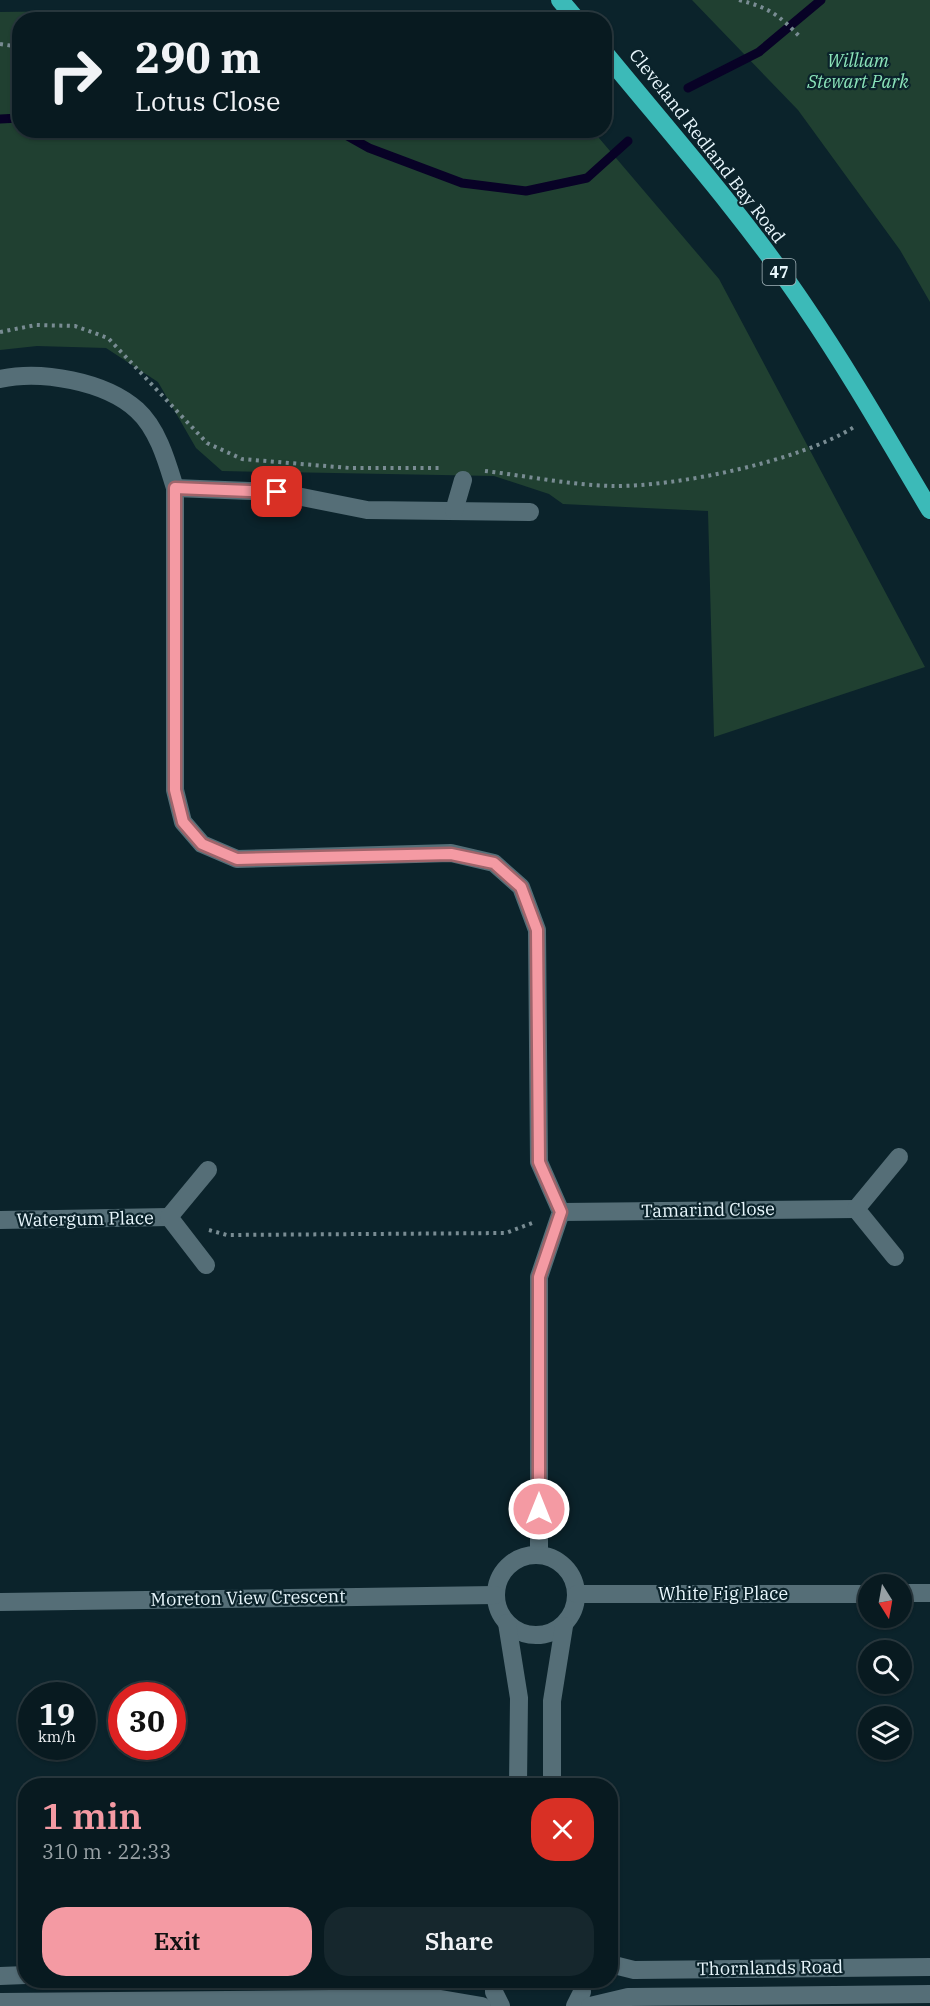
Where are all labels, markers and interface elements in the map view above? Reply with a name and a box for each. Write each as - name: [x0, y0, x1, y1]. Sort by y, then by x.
- text: 290 m: [135, 30, 261, 85]
- icon: right: [36, 36, 114, 114]
- street label: Cleveland Redland Bay Road: [624, 44, 791, 248]
- park label: William Stewart Park: [806, 49, 909, 93]
- text: Lotus Close: [135, 83, 280, 118]
- road number: 47: [762, 259, 796, 285]
- pin: [251, 466, 302, 517]
- icon: arrive: [260, 475, 293, 508]
- street label: Tamarind Close: [641, 1197, 775, 1222]
- street label: Watergum Place: [16, 1206, 154, 1231]
- position arrow: [507, 1477, 571, 1541]
- north arrow: [858, 1574, 912, 1628]
- map controls: [858, 1574, 912, 1760]
- street label: White Fig Place: [658, 1582, 788, 1605]
- street label: Moreton View Crescent: [150, 1584, 346, 1611]
- button: search: [858, 1640, 912, 1694]
- speed limit sign: 30: [108, 1682, 186, 1760]
- text: 19: [39, 1694, 75, 1733]
- button: layers: [858, 1706, 912, 1760]
- text: km/h: [38, 1727, 76, 1746]
- text: 1 min: [42, 1792, 142, 1839]
- button: close: [531, 1798, 594, 1861]
- text: 310 m · 22:33: [42, 1838, 171, 1865]
- button: Exit: [42, 1907, 312, 1976]
- button: Share: [324, 1907, 594, 1976]
- street label: Thornlands Road: [697, 1955, 843, 1980]

